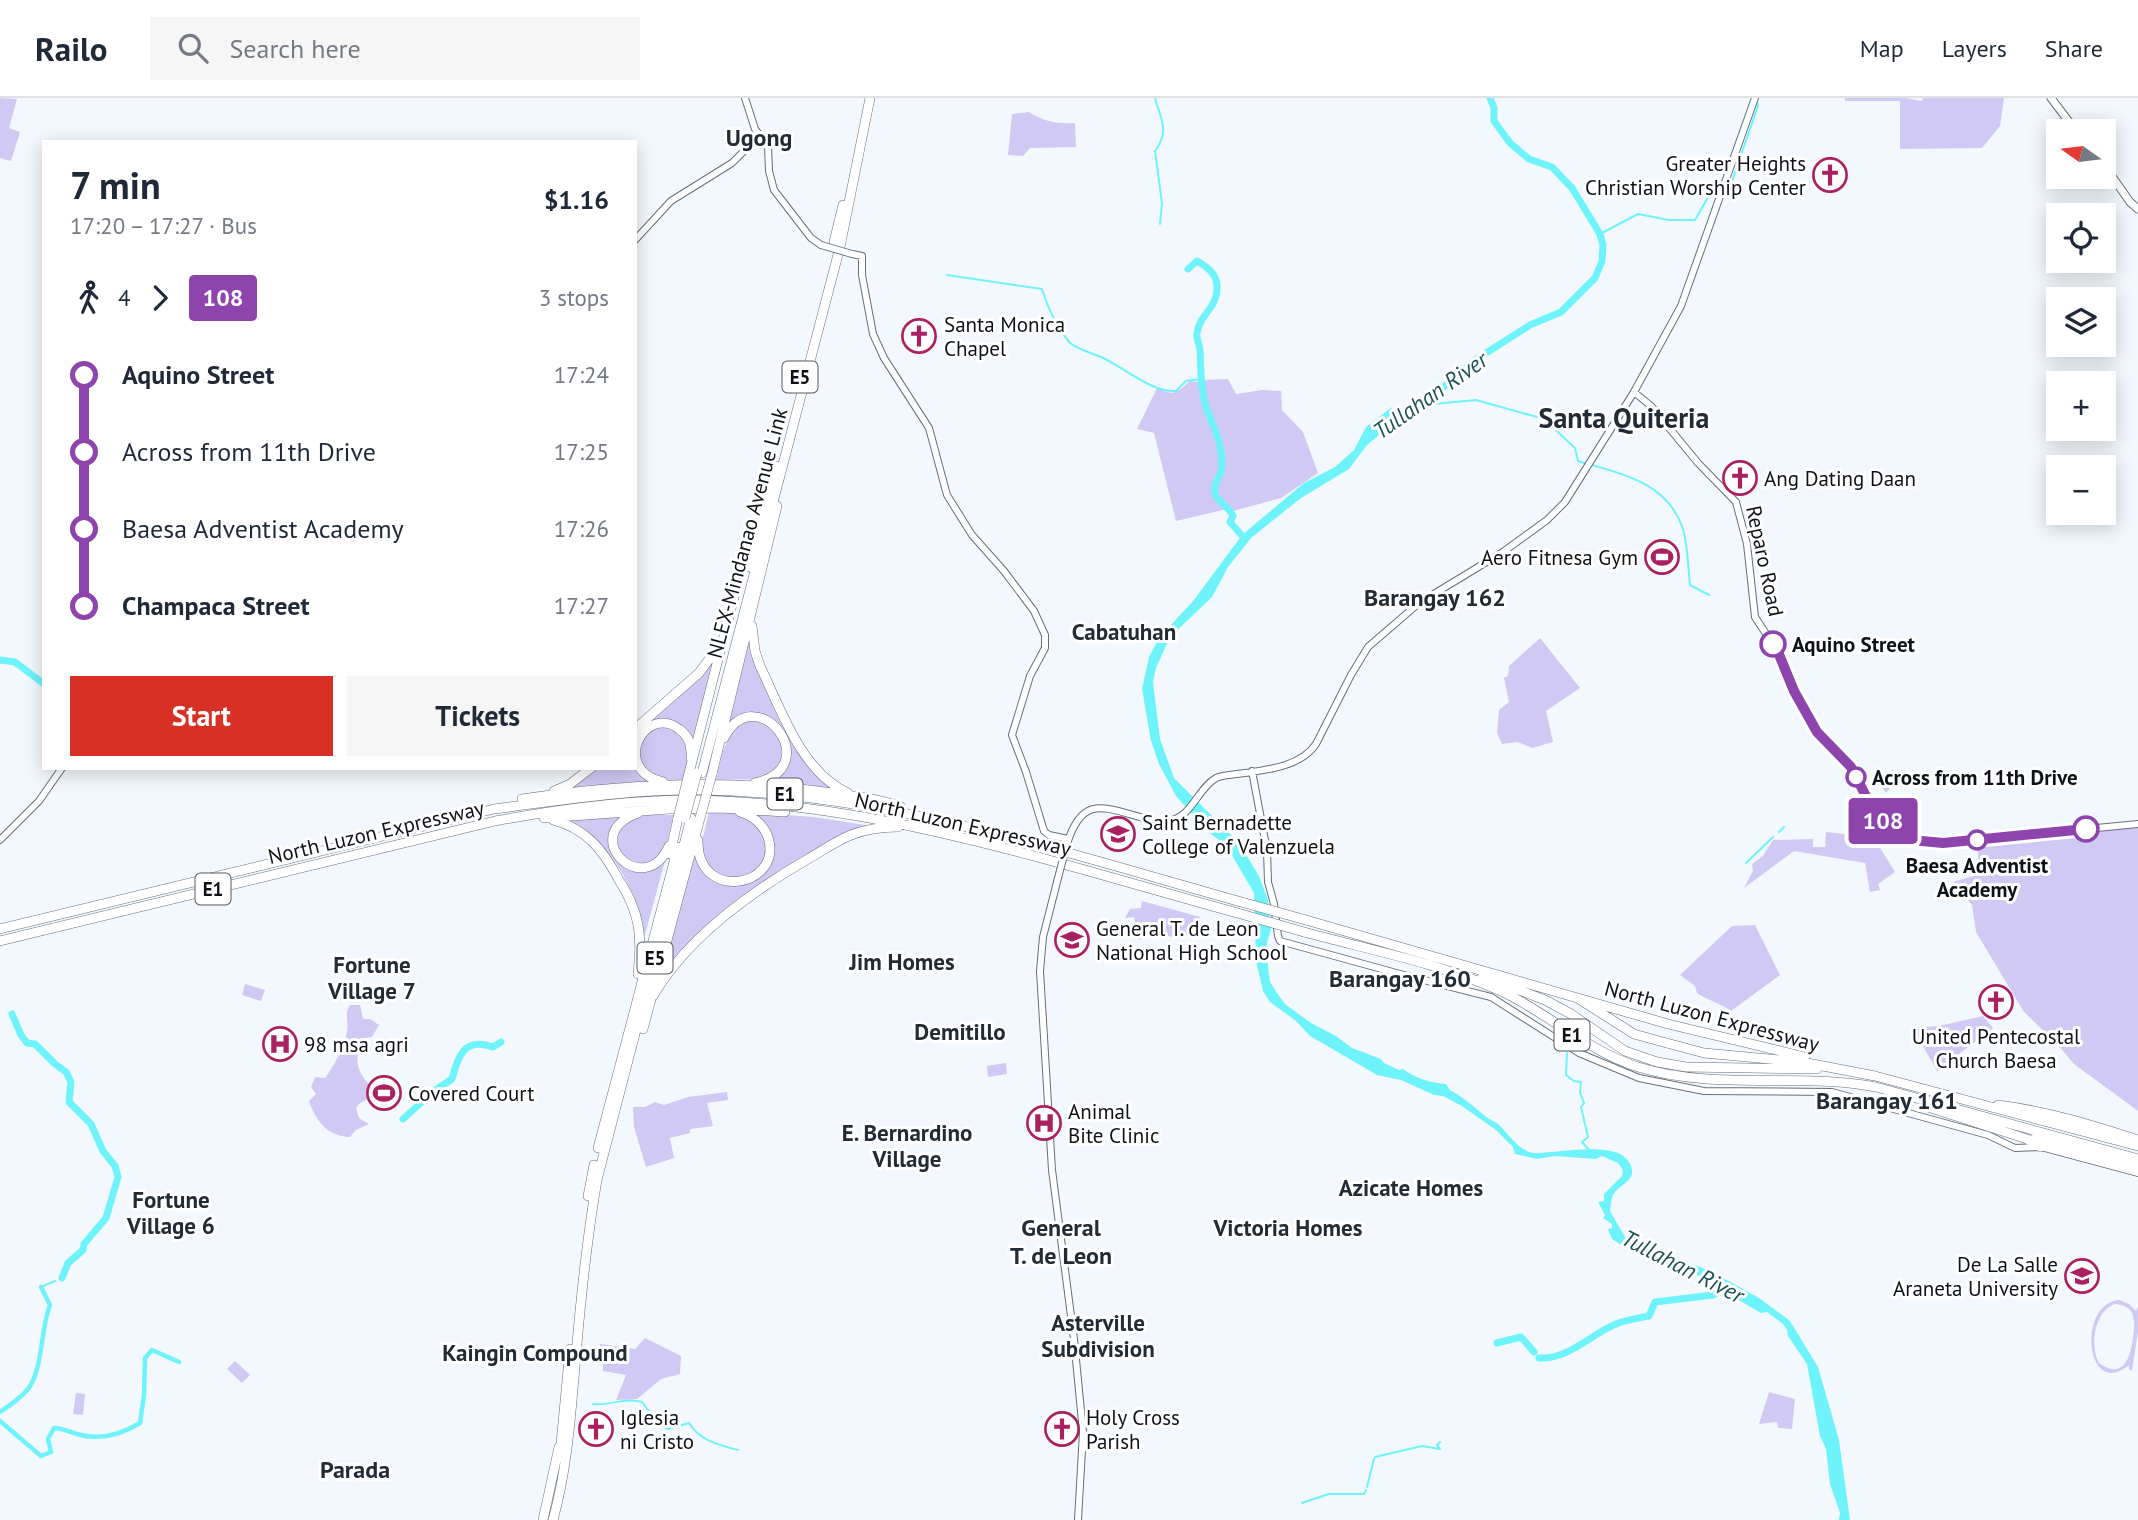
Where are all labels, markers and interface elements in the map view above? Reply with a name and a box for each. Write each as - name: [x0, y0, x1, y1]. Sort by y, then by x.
- search box: [150, 17, 640, 80]
- text: Railo: [35, 27, 108, 70]
- icon: search: [174, 29, 212, 67]
- text: Search here: [230, 32, 361, 65]
- text: Map: [1860, 33, 1904, 64]
- text: Layers: [1942, 33, 2007, 64]
- text: Share: [2045, 33, 2103, 64]
- north arrow: [2046, 119, 2116, 189]
- map controls: [2046, 119, 2116, 525]
- district label: Ugong: [726, 122, 792, 153]
- place label: Greater Heights Christian Worship Center: [1585, 150, 1806, 201]
- church icon: Greater Heights Christian Worship Center: [1811, 156, 1849, 194]
- text: 7 min: [70, 160, 161, 209]
- text: $1.16: [544, 183, 609, 216]
- button: locate: [2046, 203, 2116, 273]
- text: 17:20 – 17:27 · Bus: [70, 211, 257, 240]
- icon: walk: [70, 279, 108, 317]
- icon: forward: [141, 279, 179, 317]
- text: 108: [203, 282, 243, 313]
- text: 4: [118, 283, 131, 312]
- text: 3 stops: [539, 283, 609, 312]
- button: layers: [2046, 287, 2116, 357]
- place label: Santa Monica Chapel: [944, 311, 1065, 362]
- church icon: Santa Monica Chapel: [900, 317, 938, 355]
- water label: Tullahan River: [1367, 344, 1494, 445]
- text: Aquino Street: [122, 358, 274, 391]
- text: 17:24: [554, 360, 609, 389]
- road number: E5: [782, 362, 818, 392]
- button: +: [2046, 371, 2116, 441]
- district label: Santa Quiteria: [1539, 399, 1709, 436]
- street label: NLEX-Mindanao Avenue Link: [701, 405, 793, 661]
- text: Across from 11th Drive: [122, 435, 376, 468]
- text: 17:25: [554, 437, 609, 466]
- button: −: [2046, 455, 2116, 525]
- church icon: Ang Dating Daan: [1721, 459, 1759, 497]
- place label: Ang Dating Daan: [1764, 465, 1916, 492]
- street label: Reparo Road: [1740, 503, 1790, 619]
- text: Baesa Adventist Academy: [122, 512, 404, 545]
- text: 17:26: [554, 514, 609, 543]
- sports icon: Aero Fitnesa Gym: [1643, 538, 1681, 576]
- place label: Aero Fitnesa Gym: [1481, 544, 1638, 571]
- district label: Barangay 162: [1364, 582, 1506, 613]
- text: Champaca Street: [122, 589, 310, 622]
- text: 17:27: [554, 591, 609, 620]
- district label: Cabatuhan: [1072, 617, 1176, 646]
- marker: Aquino Street: [1760, 631, 1786, 657]
- place label: Aquino Street: [1792, 631, 1916, 658]
- button: Start: [70, 676, 333, 756]
- button: Tickets: [347, 676, 609, 756]
- place label: Across from 11th Drive: [1872, 764, 2078, 791]
- marker: Across from 11th Drive: [1846, 767, 1866, 787]
- road number: E1: [768, 778, 802, 810]
- street label: North Luzon Expressway: [852, 786, 1074, 862]
- street label: North Luzon Expressway: [265, 794, 487, 870]
- line badge: 108: [1843, 798, 1923, 844]
- text: 108: [1863, 805, 1903, 836]
- place label: Saint Bernadette College of Valenzuela: [1142, 809, 1335, 860]
- school or university icon: Saint Bernadette College of Valenzuela: [1099, 815, 1137, 853]
- unlabelled marker: [2073, 816, 2099, 842]
- marker: Baesa Adventist Academy: [1967, 830, 1987, 850]
- place label: Baesa Adventist Academy: [1906, 852, 2049, 903]
- road number: E1: [196, 874, 230, 904]
- place label: General T. de Leon National High School: [1096, 915, 1287, 966]
- school or university icon: General T. de Leon National High School: [1053, 921, 1091, 959]
- road number: E5: [638, 943, 672, 974]
- district label: Jim Homes: [848, 947, 955, 976]
- district label: Fortune Village 7: [327, 950, 416, 1005]
- district label: Barangay 160: [1329, 963, 1471, 994]
- street label: North Luzon Expressway: [1602, 974, 1822, 1058]
- church icon: United Pentecostal Church Baesa: [1977, 983, 2015, 1021]
- district label: Demitillo: [914, 1017, 1006, 1046]
- road number: E1: [1554, 1020, 1590, 1051]
- place label: United Pentecostal Church Baesa: [1912, 1023, 2080, 1074]
- hospital icon: 98 msa agri: [261, 1025, 299, 1063]
- place label: 98 msa agri: [304, 1031, 409, 1058]
- sports icon: Covered Court: [365, 1074, 403, 1112]
- place label: Covered Court: [408, 1080, 534, 1107]
- district label: Barangay 161: [1816, 1085, 1958, 1116]
- place label: Animal Bite Clinic: [1068, 1098, 1159, 1149]
- hospital icon: Animal Bite Clinic: [1025, 1104, 1063, 1142]
- district label: E. Bernardino Village: [842, 1118, 972, 1173]
- district label: Azicate Homes: [1339, 1173, 1483, 1202]
- district label: Fortune Village 6: [126, 1185, 215, 1240]
- district label: General T. de Leon: [1010, 1212, 1112, 1271]
- district label: Victoria Homes: [1213, 1213, 1363, 1242]
- water label: Tullahan River: [1617, 1223, 1750, 1310]
- place label: De La Salle Araneta University: [1893, 1251, 2058, 1302]
- school or university icon: De La Salle Araneta University: [2063, 1257, 2101, 1295]
- district label: Asterville Subdivision: [1041, 1308, 1155, 1363]
- district label: Kaingin Compound: [442, 1338, 628, 1367]
- place label: Iglesia ni Cristo: [620, 1404, 694, 1455]
- place label: Holy Cross Parish: [1086, 1404, 1180, 1455]
- church icon: Iglesia ni Cristo: [577, 1410, 615, 1448]
- church icon: Holy Cross Parish: [1043, 1410, 1081, 1448]
- district label: Parada: [320, 1454, 390, 1485]

